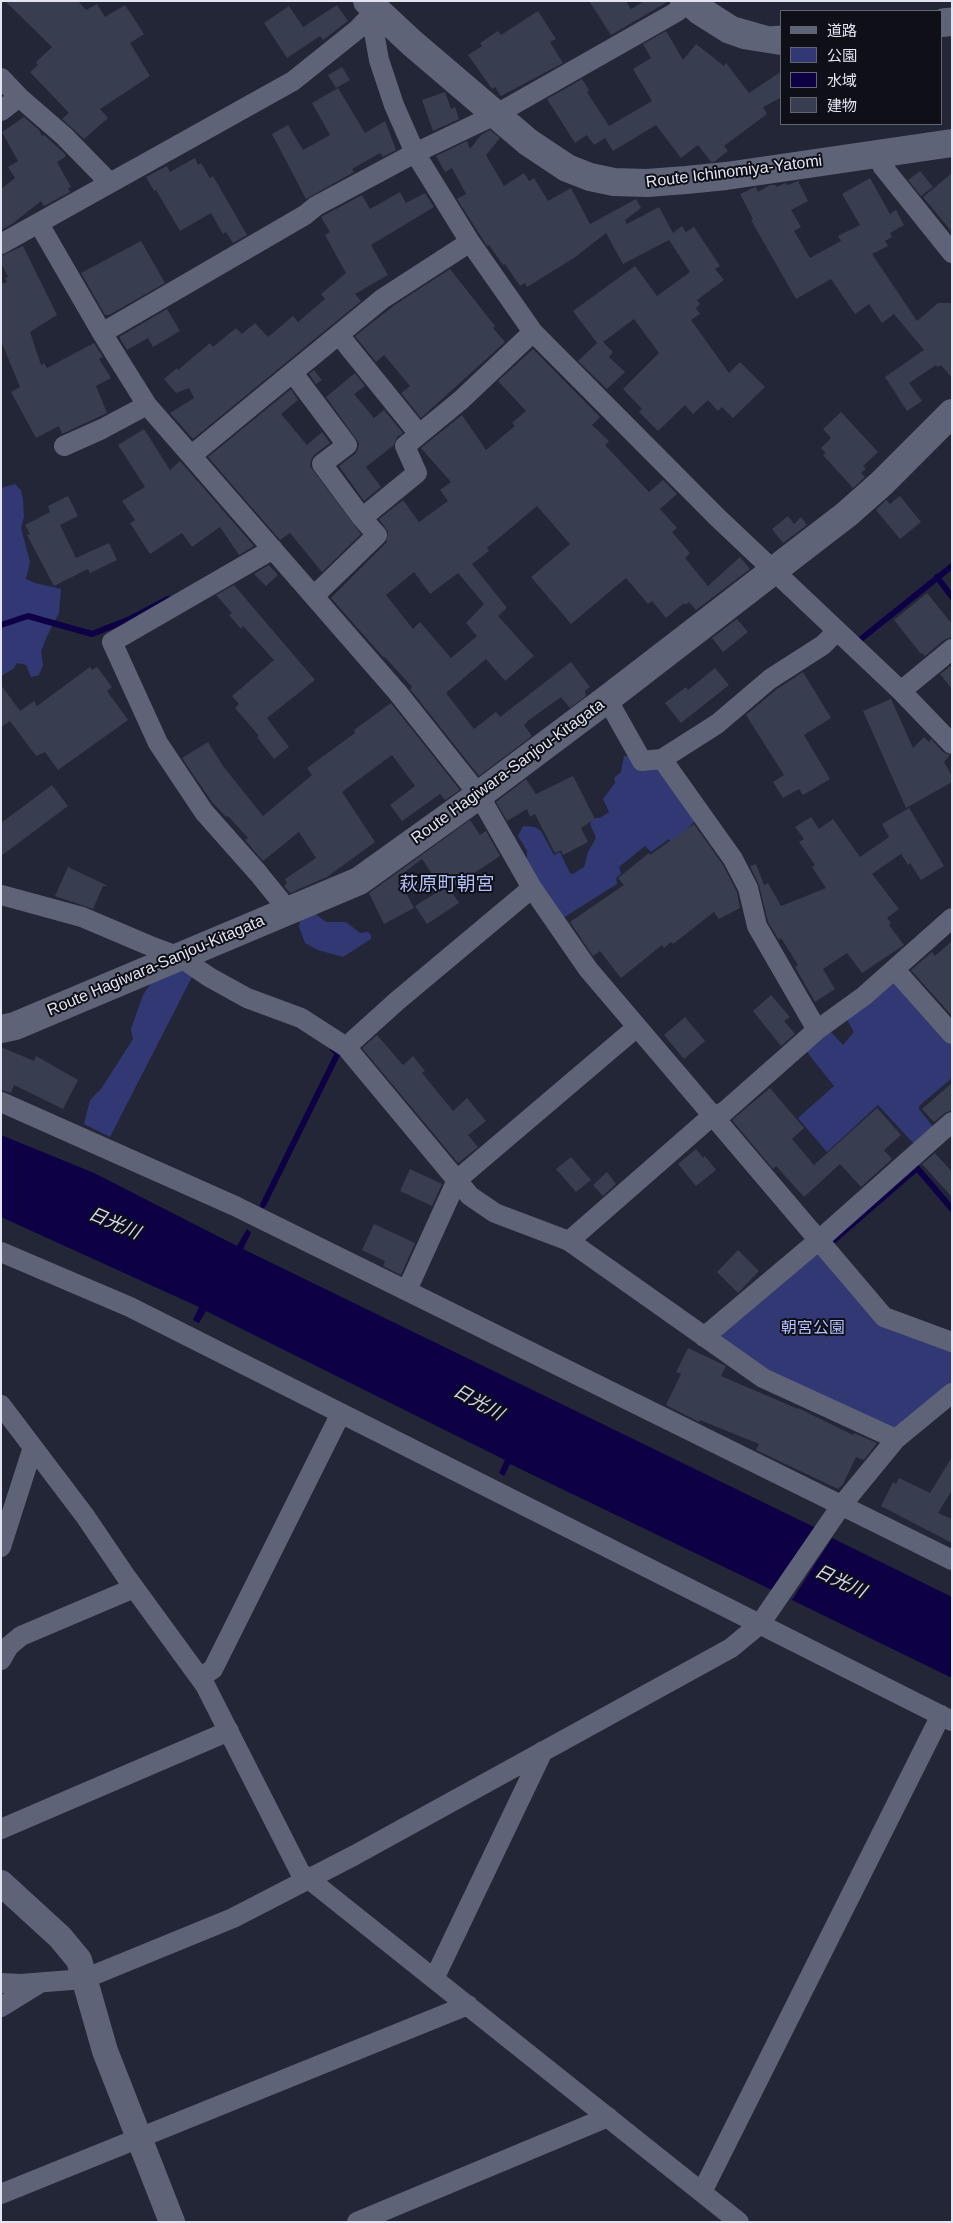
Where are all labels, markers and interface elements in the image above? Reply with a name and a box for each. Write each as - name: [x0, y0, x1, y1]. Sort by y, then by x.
- legend: [780, 10, 943, 125]
- text: 道路: [827, 22, 857, 39]
- text: 公園: [827, 47, 857, 64]
- text: 水域: [827, 72, 857, 89]
- text: 建物: [827, 97, 857, 114]
- street label: Route Ichinomiya-Yatomi: [645, 152, 823, 192]
- street label: Route Hagiwara-Sanjou-Kitagata: [408, 695, 608, 849]
- district label: 萩原町朝宮: [400, 874, 494, 896]
- street label: Route Hagiwara-Sanjou-Kitagata: [45, 911, 267, 1021]
- water label: 日光川: [85, 1204, 143, 1244]
- park label: 朝宮公園: [781, 1319, 845, 1339]
- water label: 日光川: [449, 1380, 507, 1426]
- water label: 日光川: [811, 1561, 869, 1603]

